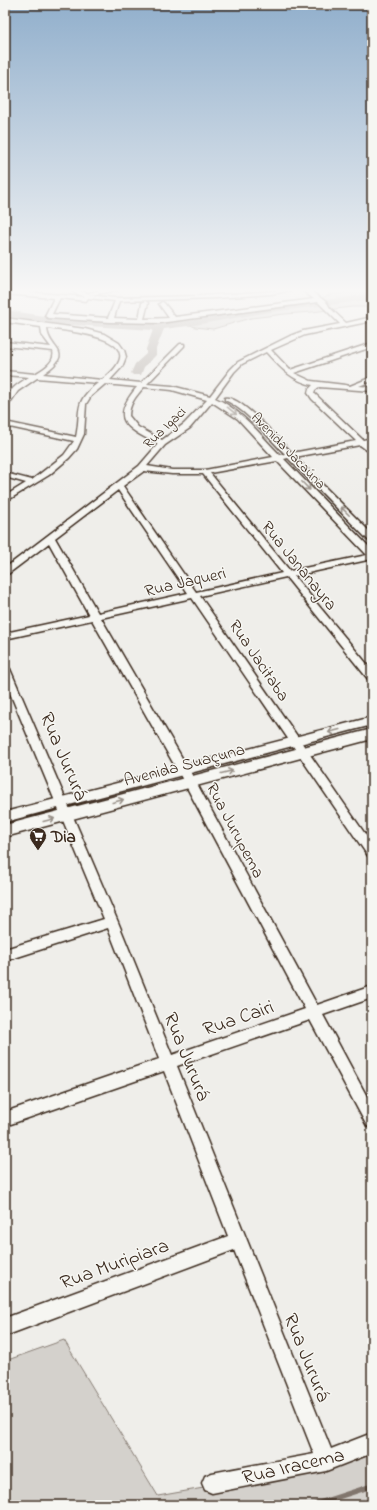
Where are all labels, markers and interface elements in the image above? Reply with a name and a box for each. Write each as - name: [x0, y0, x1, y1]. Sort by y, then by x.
- street label: Rua Igaci: [139, 402, 192, 455]
- one-way arrow: [227, 406, 237, 415]
- street label: Avenida Jacaúna: [246, 408, 330, 494]
- one-way arrow: [301, 480, 310, 491]
- one-way arrow: [340, 506, 349, 516]
- street label: Rua Jananayra: [254, 516, 343, 617]
- street label: Rua Jaqueri: [142, 561, 228, 604]
- street label: Rua Jacitaba: [222, 615, 295, 707]
- street label: Rua Jururá: [31, 708, 94, 806]
- one-way arrow: [328, 728, 341, 735]
- street label: Avenida Suaçuna: [121, 737, 248, 794]
- one-way arrow: [221, 768, 234, 775]
- street label: Rua Jurupema: [199, 779, 270, 883]
- one-way arrow: [111, 797, 124, 804]
- one-way arrow: [43, 815, 56, 823]
- place label: Dia: [50, 825, 76, 850]
- supermarket icon: Dia: [28, 826, 48, 851]
- street label: Rua Cairi: [199, 994, 278, 1045]
- street label: Rua Jururá: [155, 1008, 217, 1106]
- street label: Rua Muripiara: [56, 1232, 173, 1298]
- street label: Rua Jururá: [275, 1309, 337, 1407]
- street label: Rua Iracema: [240, 1442, 348, 1493]

